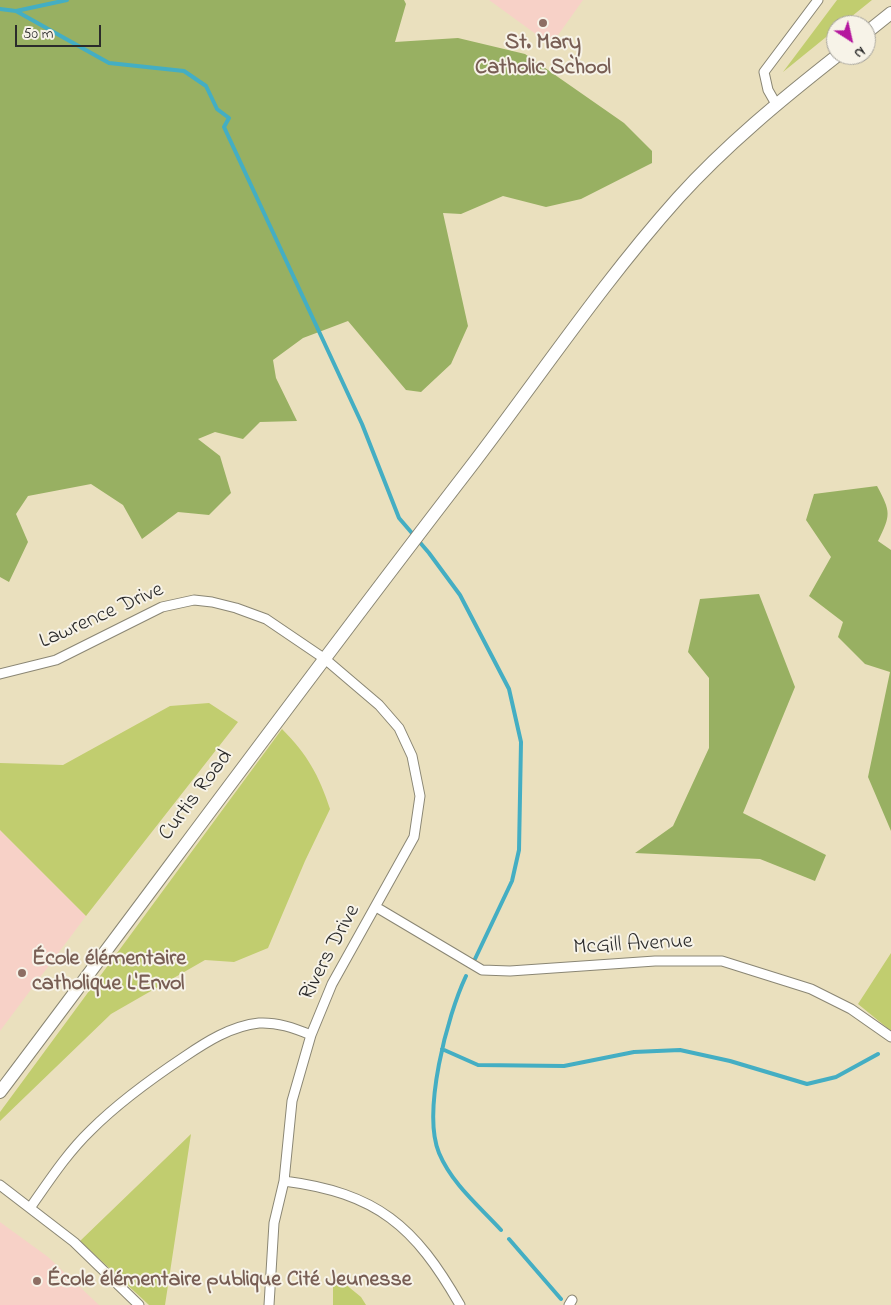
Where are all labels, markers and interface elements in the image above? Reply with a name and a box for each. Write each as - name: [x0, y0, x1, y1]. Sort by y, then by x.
- scale bar: [18, 15, 104, 47]
- north arrow: [826, 15, 876, 65]
- marker: St. Mary Catholic School: [537, 17, 549, 29]
- text: 50 m: [23, 23, 53, 45]
- place label: St. Mary Catholic School: [475, 31, 611, 82]
- text: N: [849, 41, 869, 63]
- street label: Lawrence Drive: [36, 578, 168, 656]
- street label: Curtis Road: [154, 745, 240, 847]
- street label: Rivers Drive: [295, 901, 367, 1005]
- street label: McGill Avenue: [573, 930, 693, 962]
- place label: École élémentaire catholique L'Envol: [32, 947, 186, 998]
- marker: École élémentaire catholique L'Envol: [16, 967, 28, 979]
- place label: École élémentaire publique Cité Jeunesse: [47, 1268, 411, 1294]
- marker: École élémentaire publique Cité Jeunesse: [31, 1275, 43, 1287]

